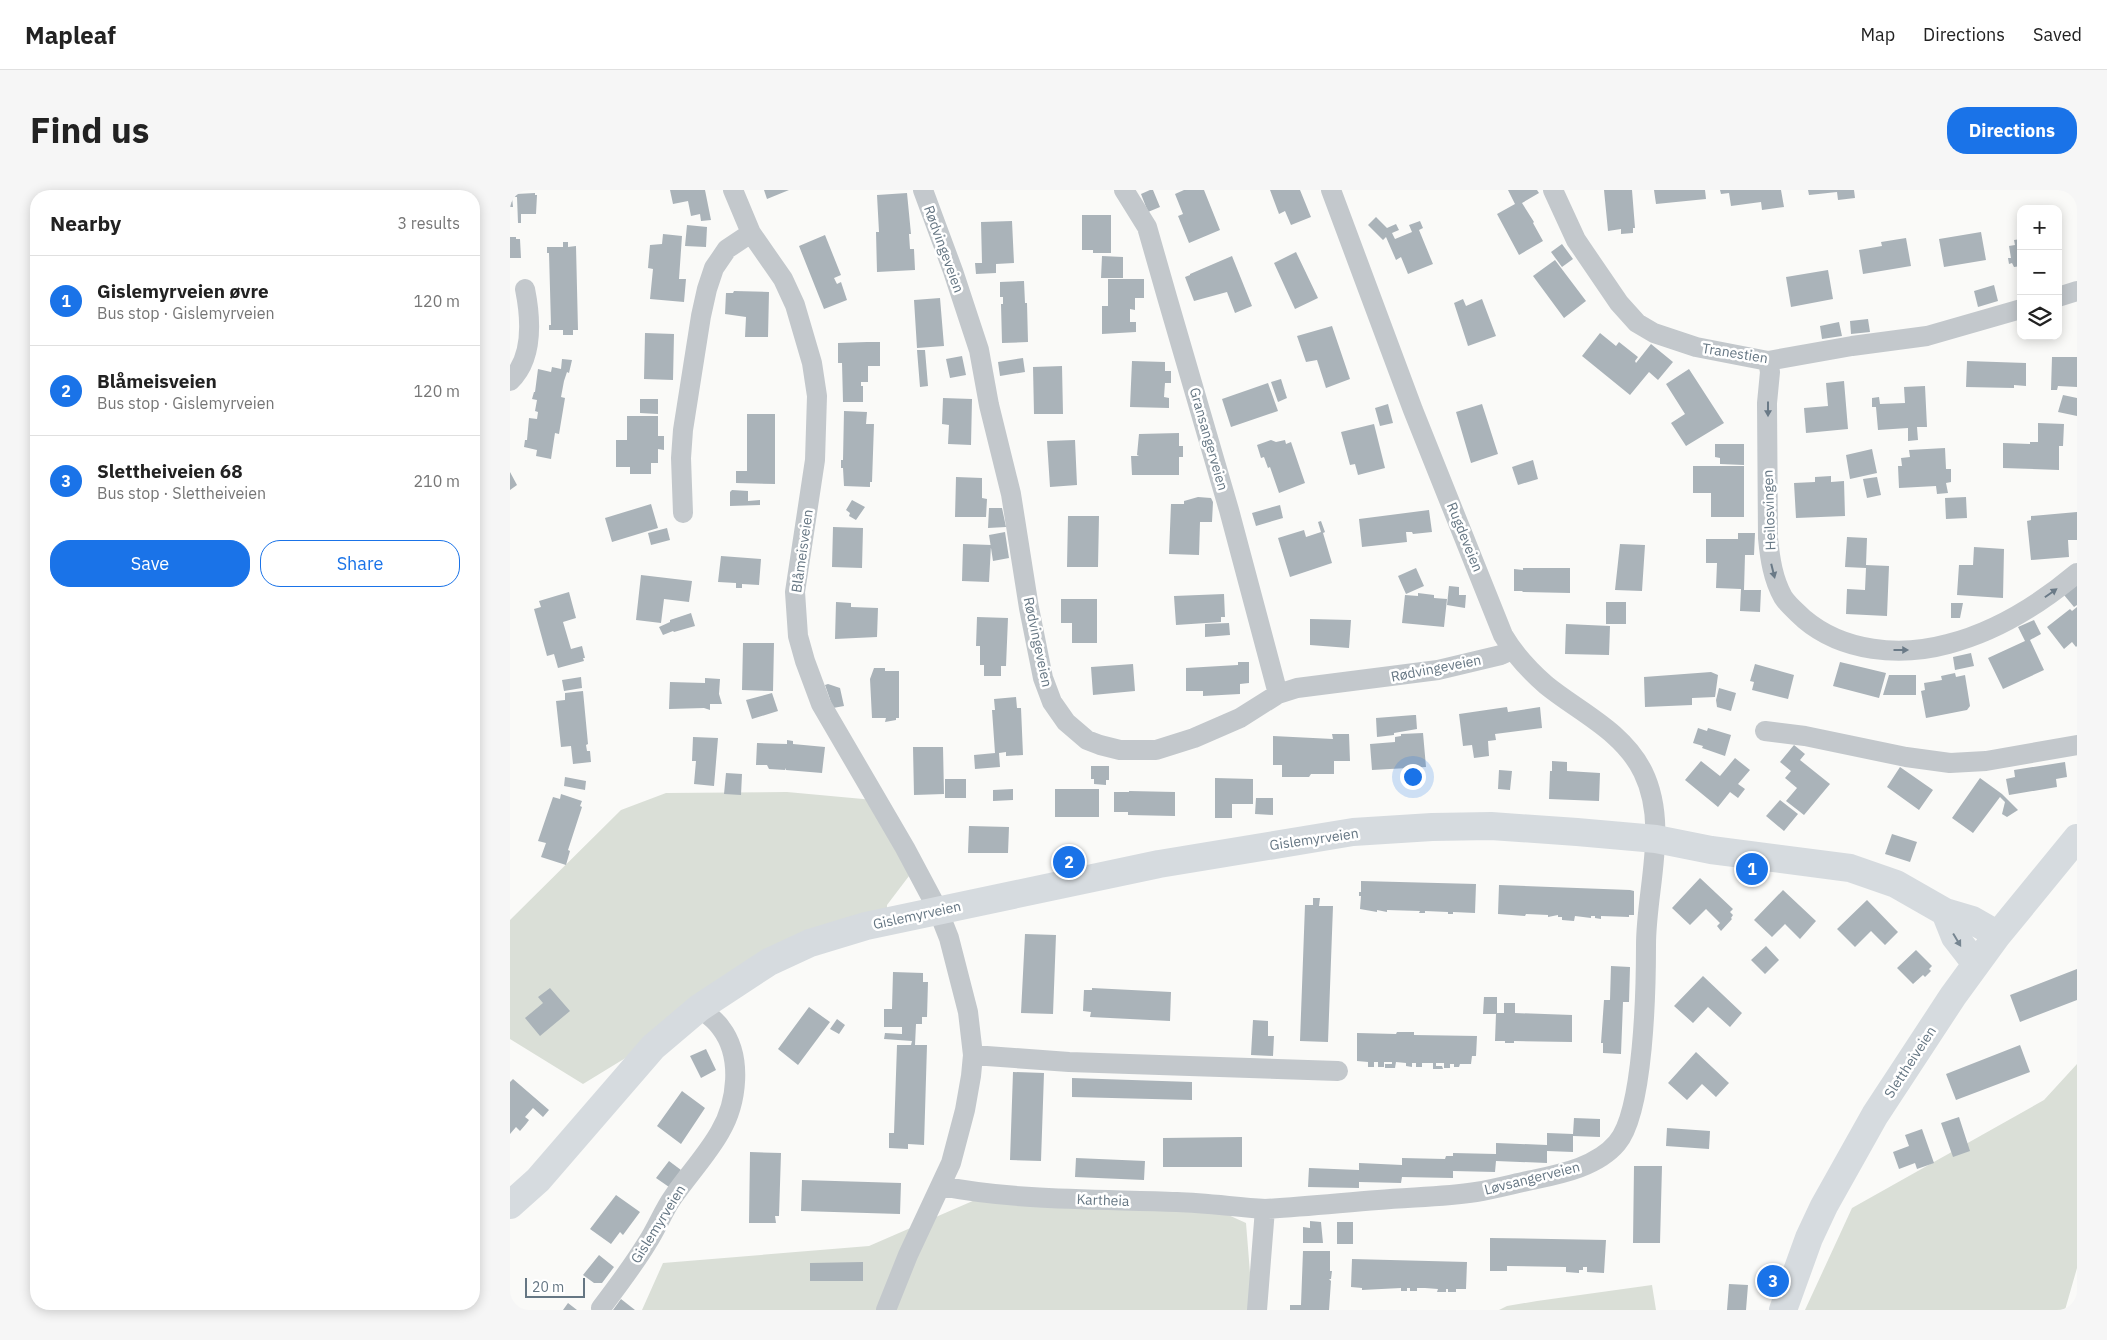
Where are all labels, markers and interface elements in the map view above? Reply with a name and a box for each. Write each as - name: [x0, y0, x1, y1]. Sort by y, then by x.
- text: Mapleaf: [25, 19, 116, 51]
- text: Map: [1860, 23, 1895, 46]
- text: Directions: [1923, 23, 2005, 46]
- text: Saved: [2033, 23, 2082, 46]
- text: Find us: [30, 107, 149, 153]
- button: Directions: [1947, 107, 2077, 154]
- street label: Rødvingeveien: [920, 203, 968, 295]
- map controls: [2017, 205, 2062, 340]
- button: +: [2017, 205, 2062, 250]
- text: Nearby: [50, 209, 121, 237]
- text: 3 results: [397, 213, 460, 233]
- button: −: [2017, 250, 2062, 295]
- text: Gislemyrveien øvre: [97, 279, 269, 303]
- text: 1: [61, 291, 71, 311]
- text: 120 m: [413, 291, 460, 311]
- button: layers: [2017, 295, 2062, 340]
- text: Bus stop · Gislemyrveien: [97, 303, 275, 323]
- street label: Tranestien: [1701, 339, 1769, 367]
- text: Blåmeisveien: [97, 369, 217, 393]
- text: 2: [61, 381, 71, 401]
- text: 120 m: [413, 381, 460, 401]
- street label: Gransangerveien: [1186, 385, 1232, 493]
- text: Bus stop · Gislemyrveien: [97, 393, 275, 413]
- one-way arrow: [1763, 402, 1771, 418]
- text: Slettheiveien 68: [97, 459, 243, 483]
- street label: Heilosvingen: [1759, 469, 1779, 551]
- text: 3: [61, 471, 71, 491]
- text: 210 m: [413, 471, 460, 491]
- text: Bus stop · Slettheiveien: [97, 483, 266, 503]
- street label: Rugdeveien: [1443, 500, 1487, 574]
- street label: Blåmeisveien: [787, 508, 817, 594]
- button: Save: [50, 540, 250, 587]
- button: Share: [260, 540, 460, 587]
- one-way arrow: [1770, 564, 1778, 579]
- one-way arrow: [2044, 588, 2057, 599]
- street label: Rødvingeveien: [1020, 595, 1056, 689]
- one-way arrow: [1893, 646, 1909, 654]
- street label: Rødvingeveien: [1389, 650, 1483, 686]
- your location: [1400, 764, 1426, 790]
- street label: Gislemyrveien: [1268, 824, 1360, 854]
- pin: 2: [1053, 843, 1085, 881]
- pin: 1: [1736, 850, 1768, 888]
- street label: Gislemyrveien: [871, 897, 963, 933]
- one-way arrow: [1952, 934, 1961, 947]
- street label: Slettheiveien: [1880, 1023, 1940, 1101]
- street label: Løvsangerveien: [1482, 1157, 1582, 1199]
- street label: Gislemyrveien: [627, 1181, 689, 1267]
- street label: Kartheia: [1076, 1190, 1130, 1210]
- pin: 3: [1757, 1262, 1789, 1300]
- scale bar: [525, 1275, 585, 1298]
- text: 20 m: [532, 1278, 564, 1296]

